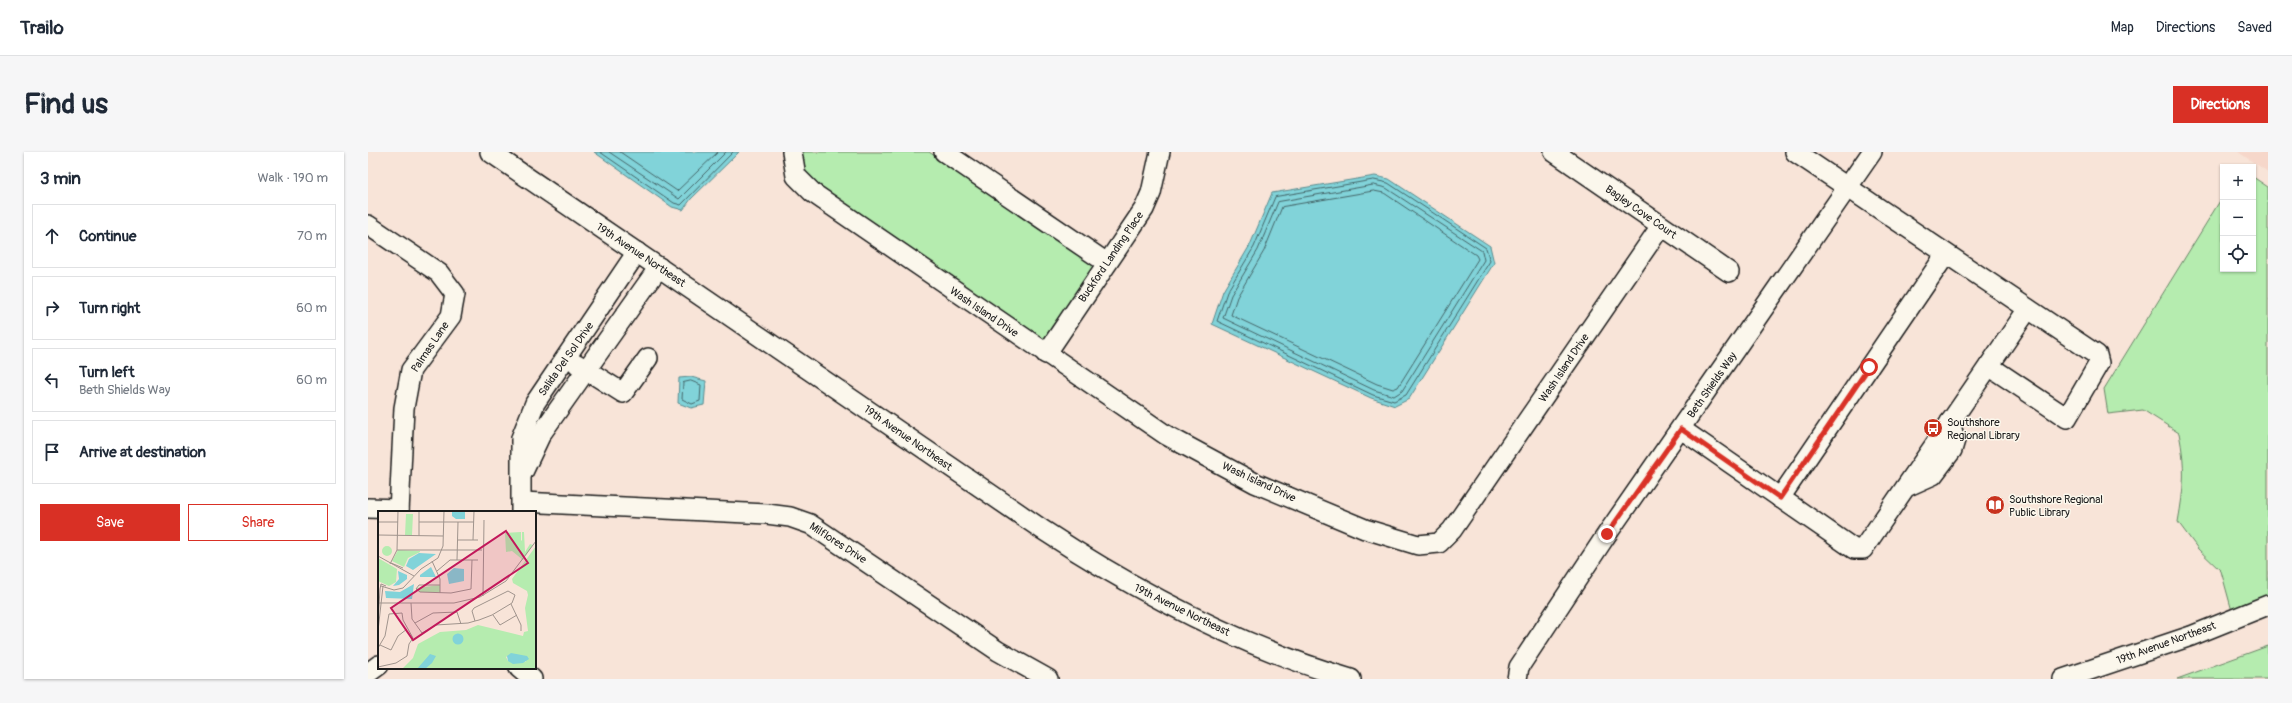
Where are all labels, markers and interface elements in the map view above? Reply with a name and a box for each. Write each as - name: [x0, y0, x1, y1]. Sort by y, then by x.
- text: Trailo: [20, 16, 64, 40]
- text: Map: [2111, 19, 2134, 36]
- text: Directions: [2156, 19, 2215, 36]
- text: Saved: [2237, 19, 2272, 36]
- button: Directions: [2173, 86, 2268, 123]
- text: Find us: [24, 87, 108, 122]
- map controls: [2220, 164, 2256, 272]
- button: +: [2220, 164, 2256, 200]
- text: 3 min: [40, 168, 81, 189]
- text: Walk · 190 m: [257, 170, 328, 186]
- street label: Bagley Cove Court: [1603, 183, 1680, 242]
- button: −: [2220, 200, 2256, 236]
- street label: Buckford Landing Place: [1076, 209, 1147, 305]
- street label: 19th Avenue Northeast: [594, 220, 689, 290]
- icon: ahead: [41, 225, 63, 247]
- text: Continue: [79, 227, 137, 246]
- text: 70 m: [297, 228, 327, 244]
- button: locate: [2220, 236, 2256, 272]
- street label: Wash Island Drive: [947, 284, 1021, 340]
- icon: right: [41, 297, 63, 319]
- text: Turn right: [79, 299, 140, 318]
- text: 60 m: [296, 300, 327, 316]
- street label: Palmas Lane: [408, 319, 452, 375]
- street label: Salida Del Sol Drive: [536, 319, 597, 398]
- street label: Wash Island Drive: [1536, 331, 1592, 405]
- street label: Beth Shields Way: [1685, 349, 1740, 420]
- route start: [1860, 358, 1878, 376]
- text: Turn left: [79, 363, 135, 382]
- icon: left: [41, 369, 63, 391]
- text: 60 m: [296, 372, 327, 388]
- text: Beth Shields Way: [79, 382, 170, 398]
- street label: 19th Avenue Northeast: [861, 403, 955, 474]
- place label: Southshore Regional Library: [1947, 416, 2020, 442]
- bus stop icon: Southshore Regional Library: [1922, 417, 1944, 439]
- icon: arrive: [41, 441, 63, 463]
- text: Arrive at destination: [79, 443, 206, 462]
- street label: Wash Island Drive: [1220, 459, 1298, 505]
- place label: Southshore Regional Public Library: [2009, 493, 2103, 519]
- library icon: Southshore Regional Public Library: [1984, 494, 2006, 516]
- button: Save: [40, 504, 180, 541]
- button: Share: [188, 504, 328, 541]
- inset map: [378, 511, 536, 669]
- street label: Milflores Drive: [807, 520, 869, 567]
- route end: [1598, 525, 1616, 543]
- street label: 19th Avenue Northeast: [1132, 581, 1232, 639]
- street label: 19th Avenue Northeast: [2114, 619, 2218, 667]

